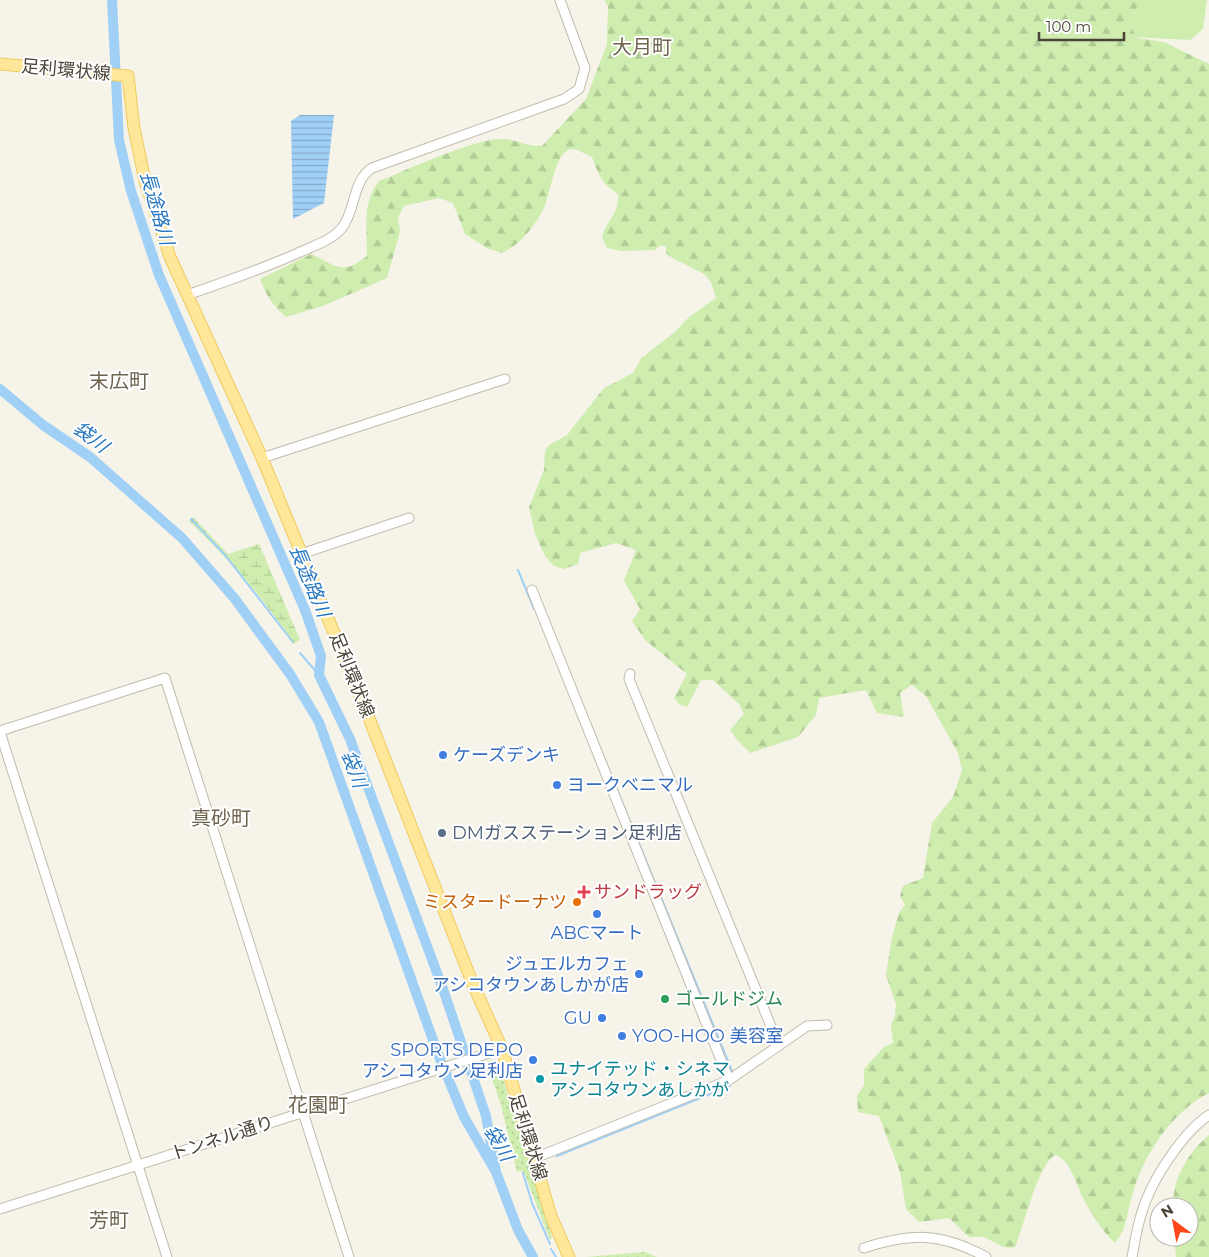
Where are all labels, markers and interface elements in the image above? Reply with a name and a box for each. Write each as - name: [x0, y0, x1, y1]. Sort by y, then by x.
- scale bar: [1039, 10, 1124, 42]
- text: 100 m: [1046, 17, 1091, 36]
- district label: 大月町: [612, 35, 672, 59]
- street label: 足利環状線: [20, 55, 112, 85]
- water label: 長途路川: [135, 168, 179, 250]
- district label: 末広町: [89, 369, 149, 393]
- water label: 袋川: [69, 416, 115, 459]
- water label: 長途路川: [285, 542, 336, 622]
- street label: 足利環状線: [325, 629, 379, 721]
- place label: ケーズデンキ: [453, 744, 560, 766]
- water label: 袋川: [337, 747, 372, 793]
- marker: ケーズデンキ: [437, 749, 449, 761]
- place label: ヨークベニマル: [567, 774, 693, 796]
- marker: ヨークベニマル: [551, 779, 563, 791]
- district label: 真砂町: [191, 806, 251, 830]
- place label: DMガスステーション足利店: [452, 822, 682, 844]
- marker: DMガスステーション足利店: [436, 827, 448, 839]
- place label: サンドラッグ: [594, 881, 702, 903]
- marker: サンドラッグ: [578, 886, 590, 898]
- place label: ミスタードーナツ: [423, 891, 567, 913]
- marker: ミスタードーナツ: [571, 896, 583, 908]
- marker: ABCマート: [591, 908, 603, 920]
- place label: ABCマート: [550, 922, 644, 944]
- place label: ジュエルカフェ アシコタウンあしかが店: [432, 953, 629, 996]
- marker: ジュエルカフェ アシコタウンあしかが店: [633, 968, 645, 980]
- place label: ゴールドジム: [675, 988, 783, 1010]
- marker: ゴールドジム: [659, 993, 671, 1005]
- place label: GU: [564, 1007, 592, 1029]
- marker: GU: [596, 1012, 608, 1024]
- place label: YOO-HOO 美容室: [632, 1025, 784, 1047]
- marker: YOO-HOO 美容室: [616, 1030, 628, 1042]
- place label: SPORTS DEPO アシコタウン足利店: [362, 1039, 523, 1082]
- marker: SPORTS DEPO アシコタウン足利店: [527, 1054, 539, 1066]
- place label: ユナイテッド・シネマ アシコタウンあしかが: [550, 1058, 730, 1101]
- marker: ユナイテッド・シネマ アシコタウンあしかが: [534, 1073, 546, 1085]
- street label: 足利環状線: [504, 1091, 552, 1183]
- district label: 花園町: [288, 1093, 348, 1117]
- street label: トンネル通り: [167, 1111, 277, 1165]
- water label: 袋川: [480, 1121, 519, 1167]
- north arrow: [1149, 1197, 1199, 1247]
- text: N: [1158, 1200, 1177, 1222]
- district label: 芳町: [89, 1208, 129, 1232]

